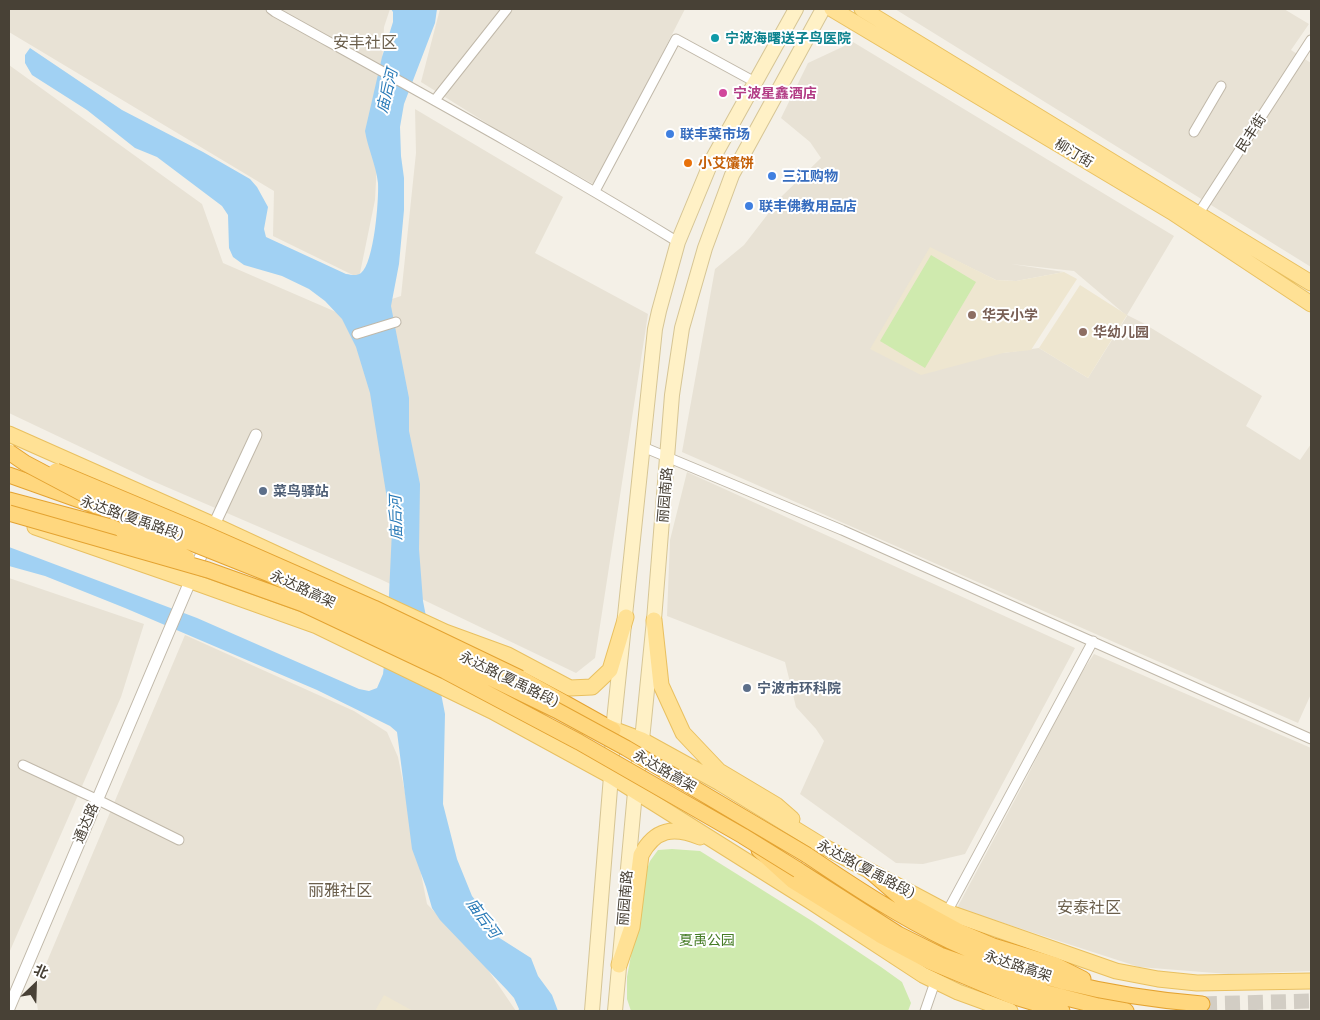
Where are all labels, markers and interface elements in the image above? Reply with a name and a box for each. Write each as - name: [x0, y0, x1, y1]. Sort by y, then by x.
- place label: 宁波海曙送子鸟医院: [725, 30, 851, 46]
- marker: 宁波海曙送子鸟医院: [709, 32, 721, 44]
- district label: 安丰社区: [333, 33, 397, 53]
- water label: 庙后河: [373, 67, 401, 115]
- place label: 宁波星鑫酒店: [733, 85, 817, 101]
- marker: 宁波星鑫酒店: [717, 87, 729, 99]
- street label: 民丰街: [1233, 111, 1269, 155]
- place label: 联丰菜市场: [680, 126, 750, 142]
- marker: 联丰菜市场: [664, 128, 676, 140]
- street label: 柳汀街: [1052, 135, 1096, 171]
- place label: 小艾馕饼: [698, 155, 754, 171]
- marker: 小艾馕饼: [682, 157, 694, 169]
- place label: 三江购物: [782, 168, 838, 184]
- marker: 三江购物: [766, 170, 778, 182]
- place label: 联丰佛教用品店: [759, 198, 857, 214]
- marker: 联丰佛教用品店: [743, 200, 755, 212]
- place label: 华天小学: [982, 307, 1038, 323]
- marker: 华天小学: [966, 309, 978, 321]
- place label: 华幼儿园: [1093, 324, 1149, 340]
- marker: 华幼儿园: [1077, 326, 1089, 338]
- street label: 丽园南路: [654, 466, 676, 524]
- place label: 菜鸟驿站: [273, 483, 329, 499]
- marker: 菜鸟驿站: [257, 485, 269, 497]
- street label: 永达路(夏禹路段): [78, 492, 186, 544]
- water label: 庙后河: [387, 495, 405, 541]
- street label: 永达路高架: [268, 567, 338, 611]
- street label: 永达路(夏禹路段): [457, 648, 561, 710]
- place label: 宁波市环科院: [757, 680, 841, 696]
- marker: 宁波市环科院: [741, 682, 753, 694]
- street label: 永达路高架: [630, 746, 700, 796]
- street label: 通达路: [70, 800, 102, 846]
- street label: 永达路(夏禹路段): [814, 836, 918, 902]
- street label: 丽园南路: [614, 869, 636, 927]
- district label: 丽雅社区: [308, 881, 372, 901]
- water label: 庙后河: [462, 895, 504, 941]
- district label: 安泰社区: [1057, 898, 1121, 918]
- park label: 夏禹公园: [679, 932, 735, 948]
- street label: 永达路高架: [982, 947, 1054, 985]
- north arrow: [10, 960, 60, 1010]
- text: 北: [31, 960, 51, 981]

